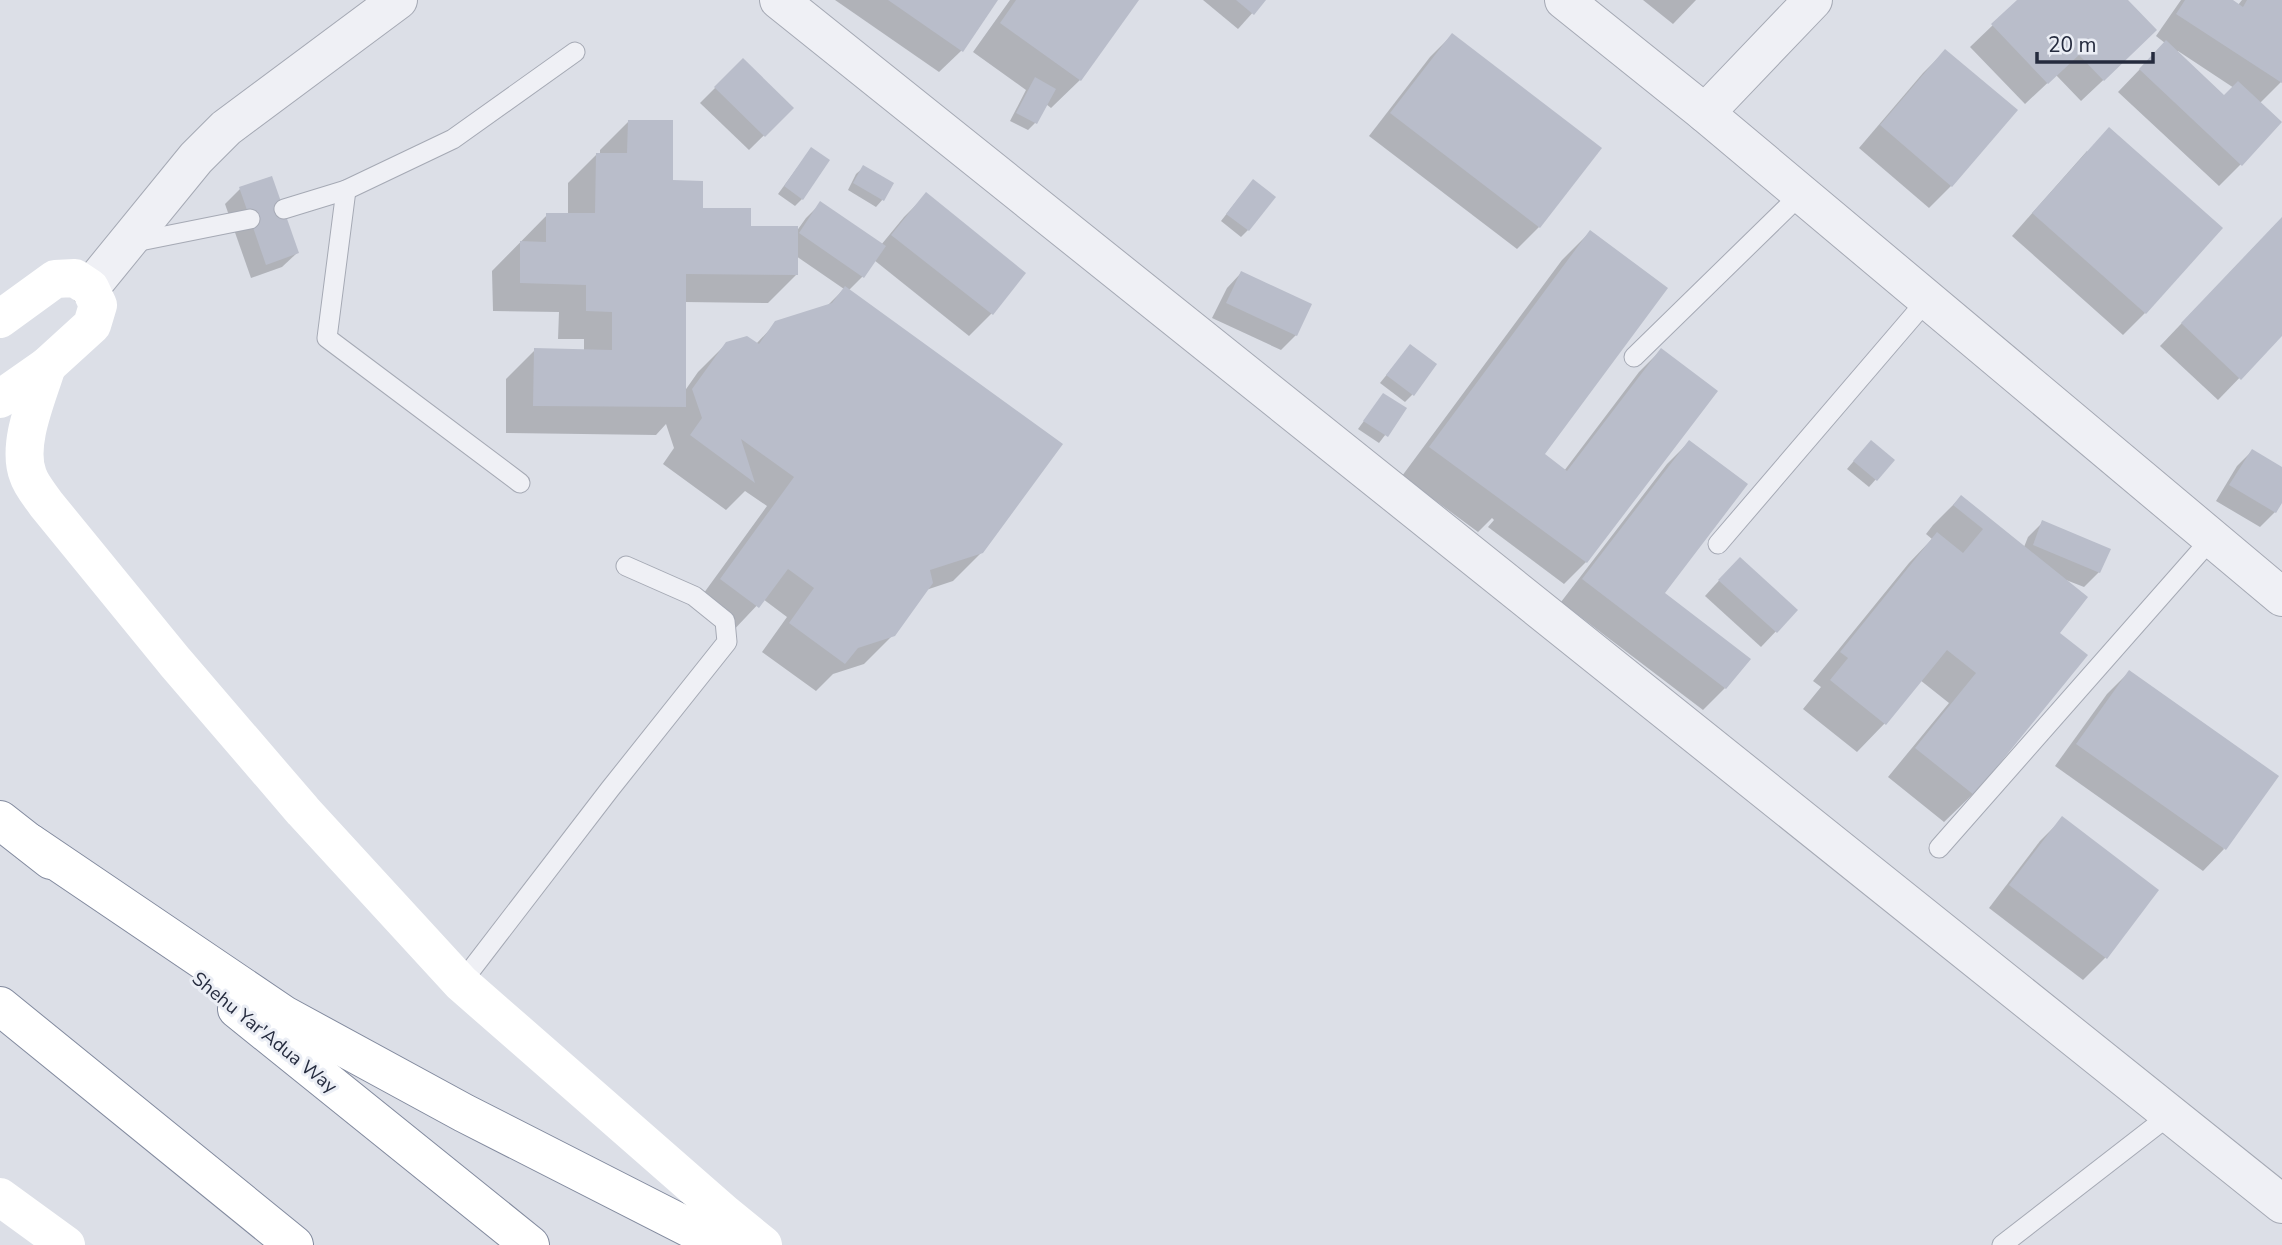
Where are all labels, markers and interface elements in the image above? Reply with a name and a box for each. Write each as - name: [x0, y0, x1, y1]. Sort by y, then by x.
- scale bar: [2037, 21, 2152, 65]
- text: 20 m: [2048, 31, 2097, 59]
- street label: Shehu Yar'Adua Way: [186, 966, 343, 1100]

